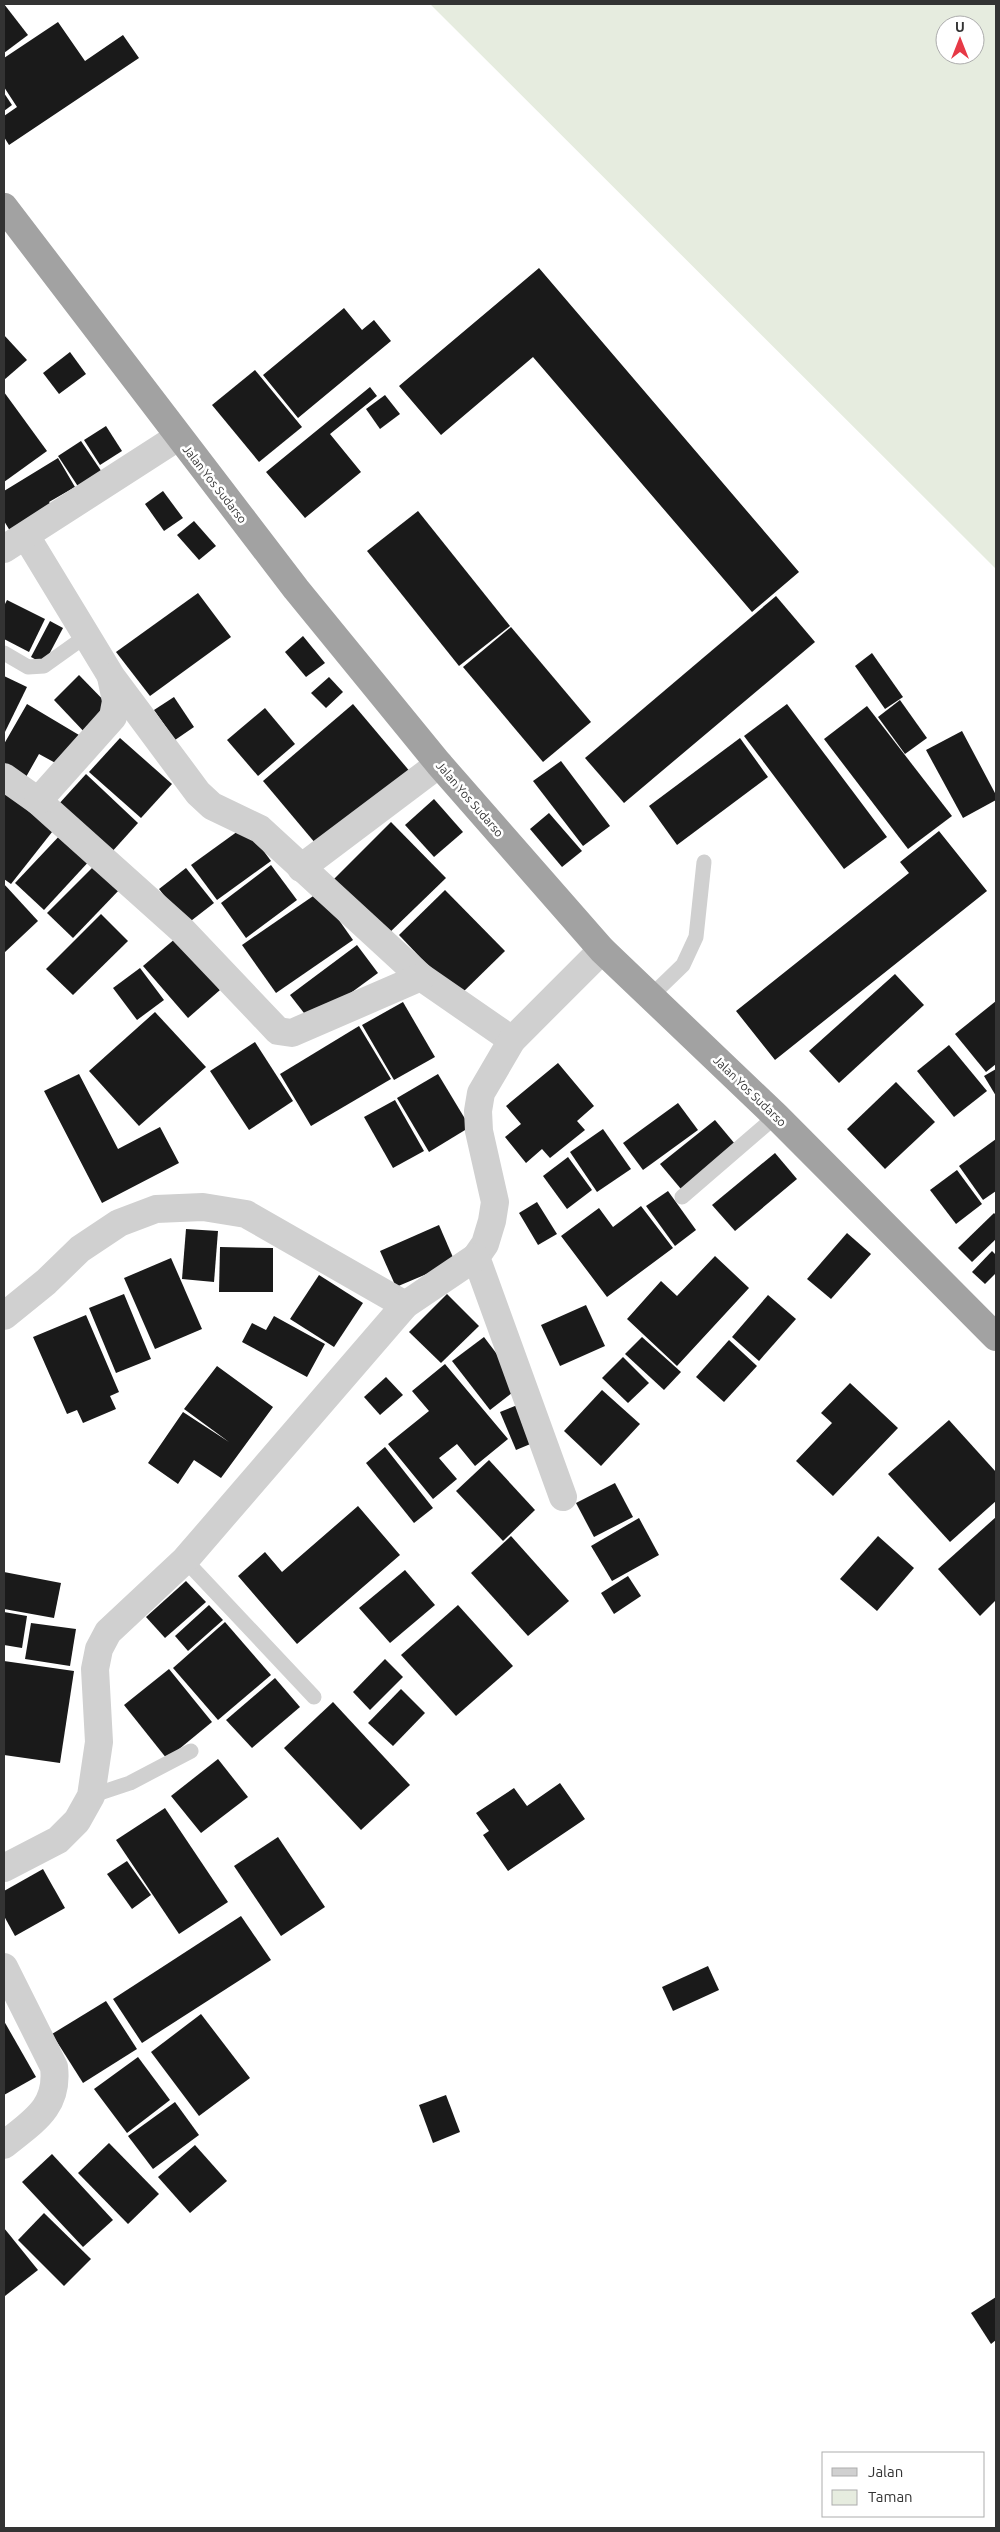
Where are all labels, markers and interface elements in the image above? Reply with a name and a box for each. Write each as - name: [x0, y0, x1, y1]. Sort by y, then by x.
- north arrow: [935, 15, 985, 65]
- text: U: [955, 19, 965, 35]
- street label: Jalan Yos Sudarso: [180, 442, 250, 526]
- street label: Jalan Yos Sudarso: [434, 759, 506, 839]
- street label: Jalan Yos Sudarso: [711, 1053, 789, 1129]
- legend: [822, 2452, 985, 2517]
- text: Jalan: [868, 2463, 903, 2480]
- text: Taman: [868, 2488, 913, 2505]

